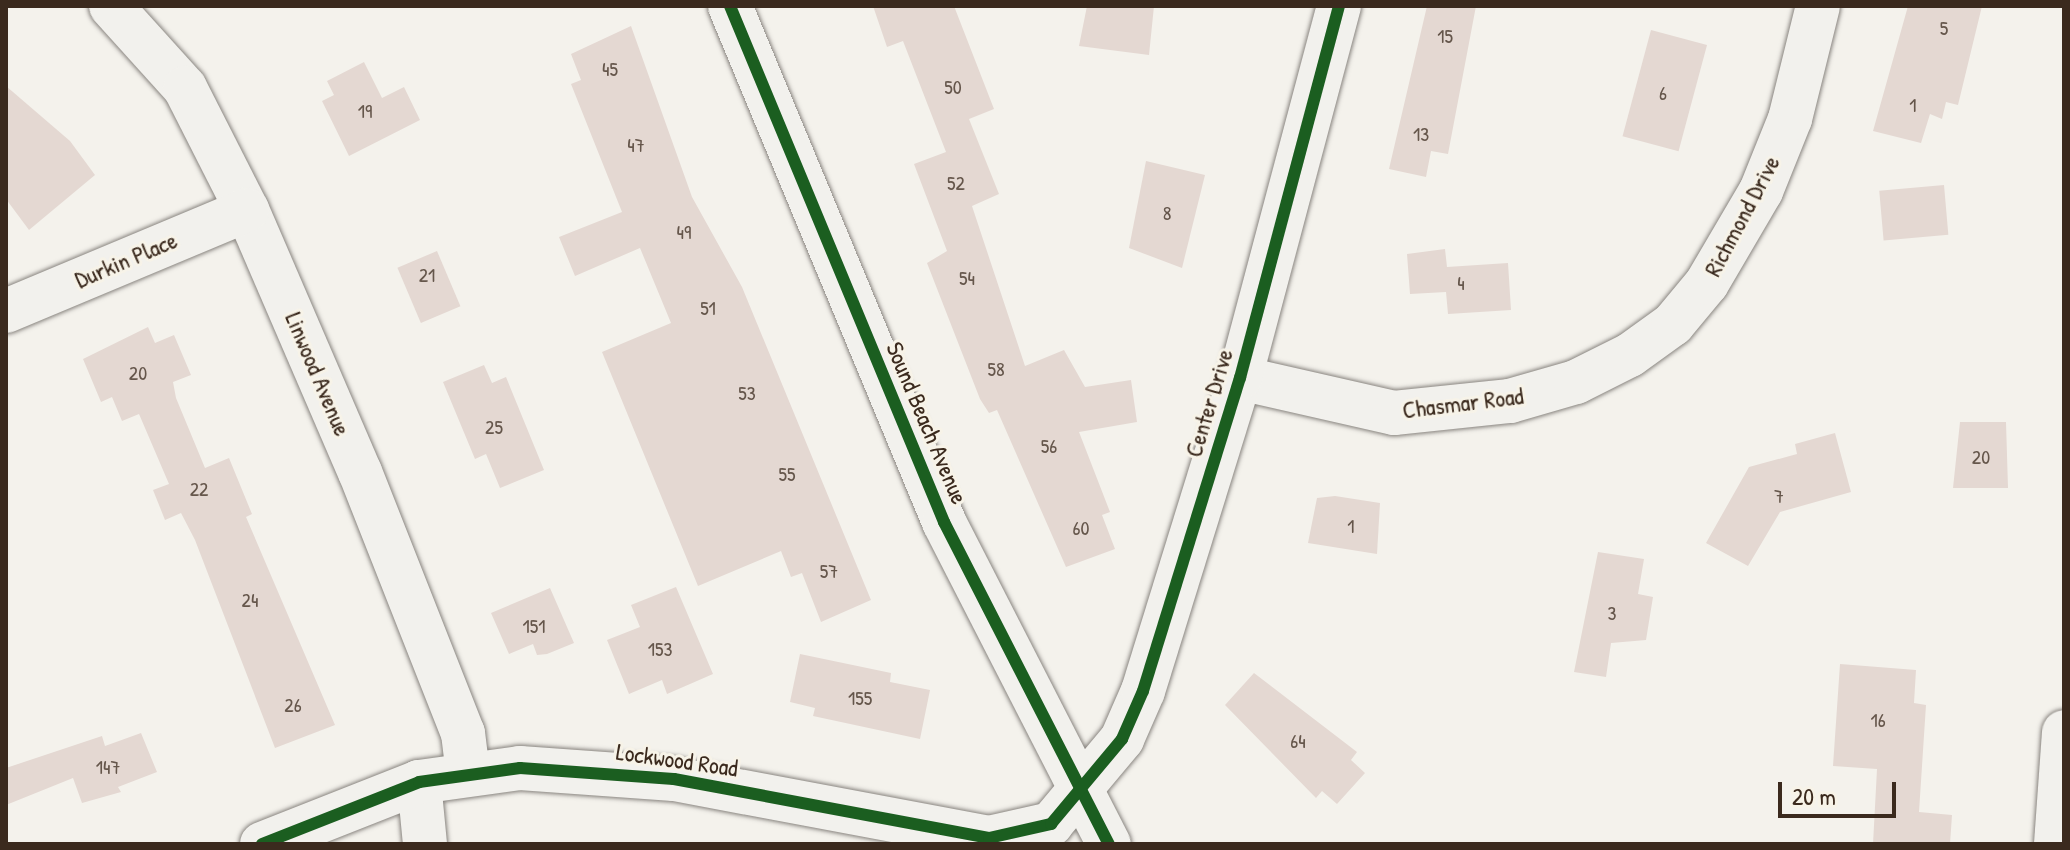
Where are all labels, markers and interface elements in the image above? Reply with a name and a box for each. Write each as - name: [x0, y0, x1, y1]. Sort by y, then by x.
- house number: 5: [1940, 15, 1948, 39]
- house number: 15: [1437, 23, 1453, 47]
- house number: 45: [602, 56, 618, 80]
- house number: 50: [944, 74, 962, 98]
- house number: 6: [1659, 80, 1667, 104]
- house number: 1: [1909, 92, 1917, 116]
- house number: 19: [358, 98, 372, 122]
- house number: 13: [1413, 121, 1429, 145]
- house number: 47: [627, 132, 645, 156]
- street label: Richmond Drive: [1698, 151, 1786, 281]
- house number: 52: [947, 170, 965, 194]
- house number: 8: [1163, 200, 1171, 224]
- house number: 49: [677, 219, 691, 243]
- street label: Durkin Place: [71, 226, 181, 294]
- house number: 21: [419, 262, 435, 286]
- house number: 54: [959, 265, 975, 289]
- house number: 4: [1457, 270, 1465, 294]
- house number: 51: [700, 295, 716, 319]
- street label: Linwood Avenue: [279, 308, 357, 440]
- street label: Sound Beach Avenue: [880, 338, 974, 508]
- street label: Center Drive: [1179, 346, 1239, 460]
- house number: 58: [987, 356, 1005, 380]
- house number: 20: [129, 360, 147, 384]
- house number: 53: [738, 380, 756, 404]
- street label: Chasmar Road: [1401, 381, 1525, 425]
- house number: 25: [485, 414, 503, 438]
- house number: 56: [1041, 433, 1057, 457]
- house number: 20: [1972, 444, 1990, 468]
- house number: 55: [779, 461, 795, 485]
- house number: 22: [190, 476, 208, 500]
- house number: 7: [1774, 483, 1784, 507]
- house number: 1: [1347, 513, 1355, 537]
- house number: 60: [1073, 515, 1089, 539]
- house number: 57: [820, 558, 838, 582]
- house number: 24: [242, 587, 258, 611]
- house number: 3: [1608, 600, 1616, 624]
- house number: 151: [523, 613, 545, 637]
- house number: 153: [648, 636, 672, 660]
- house number: 155: [848, 685, 872, 709]
- house number: 26: [284, 692, 302, 716]
- house number: 16: [1870, 707, 1886, 731]
- house number: 64: [1290, 728, 1306, 752]
- street label: Lockwood Road: [614, 737, 740, 783]
- house number: 147: [96, 754, 120, 778]
- scale bar: [1782, 766, 1900, 816]
- text: 20 m: [1792, 780, 1836, 812]

